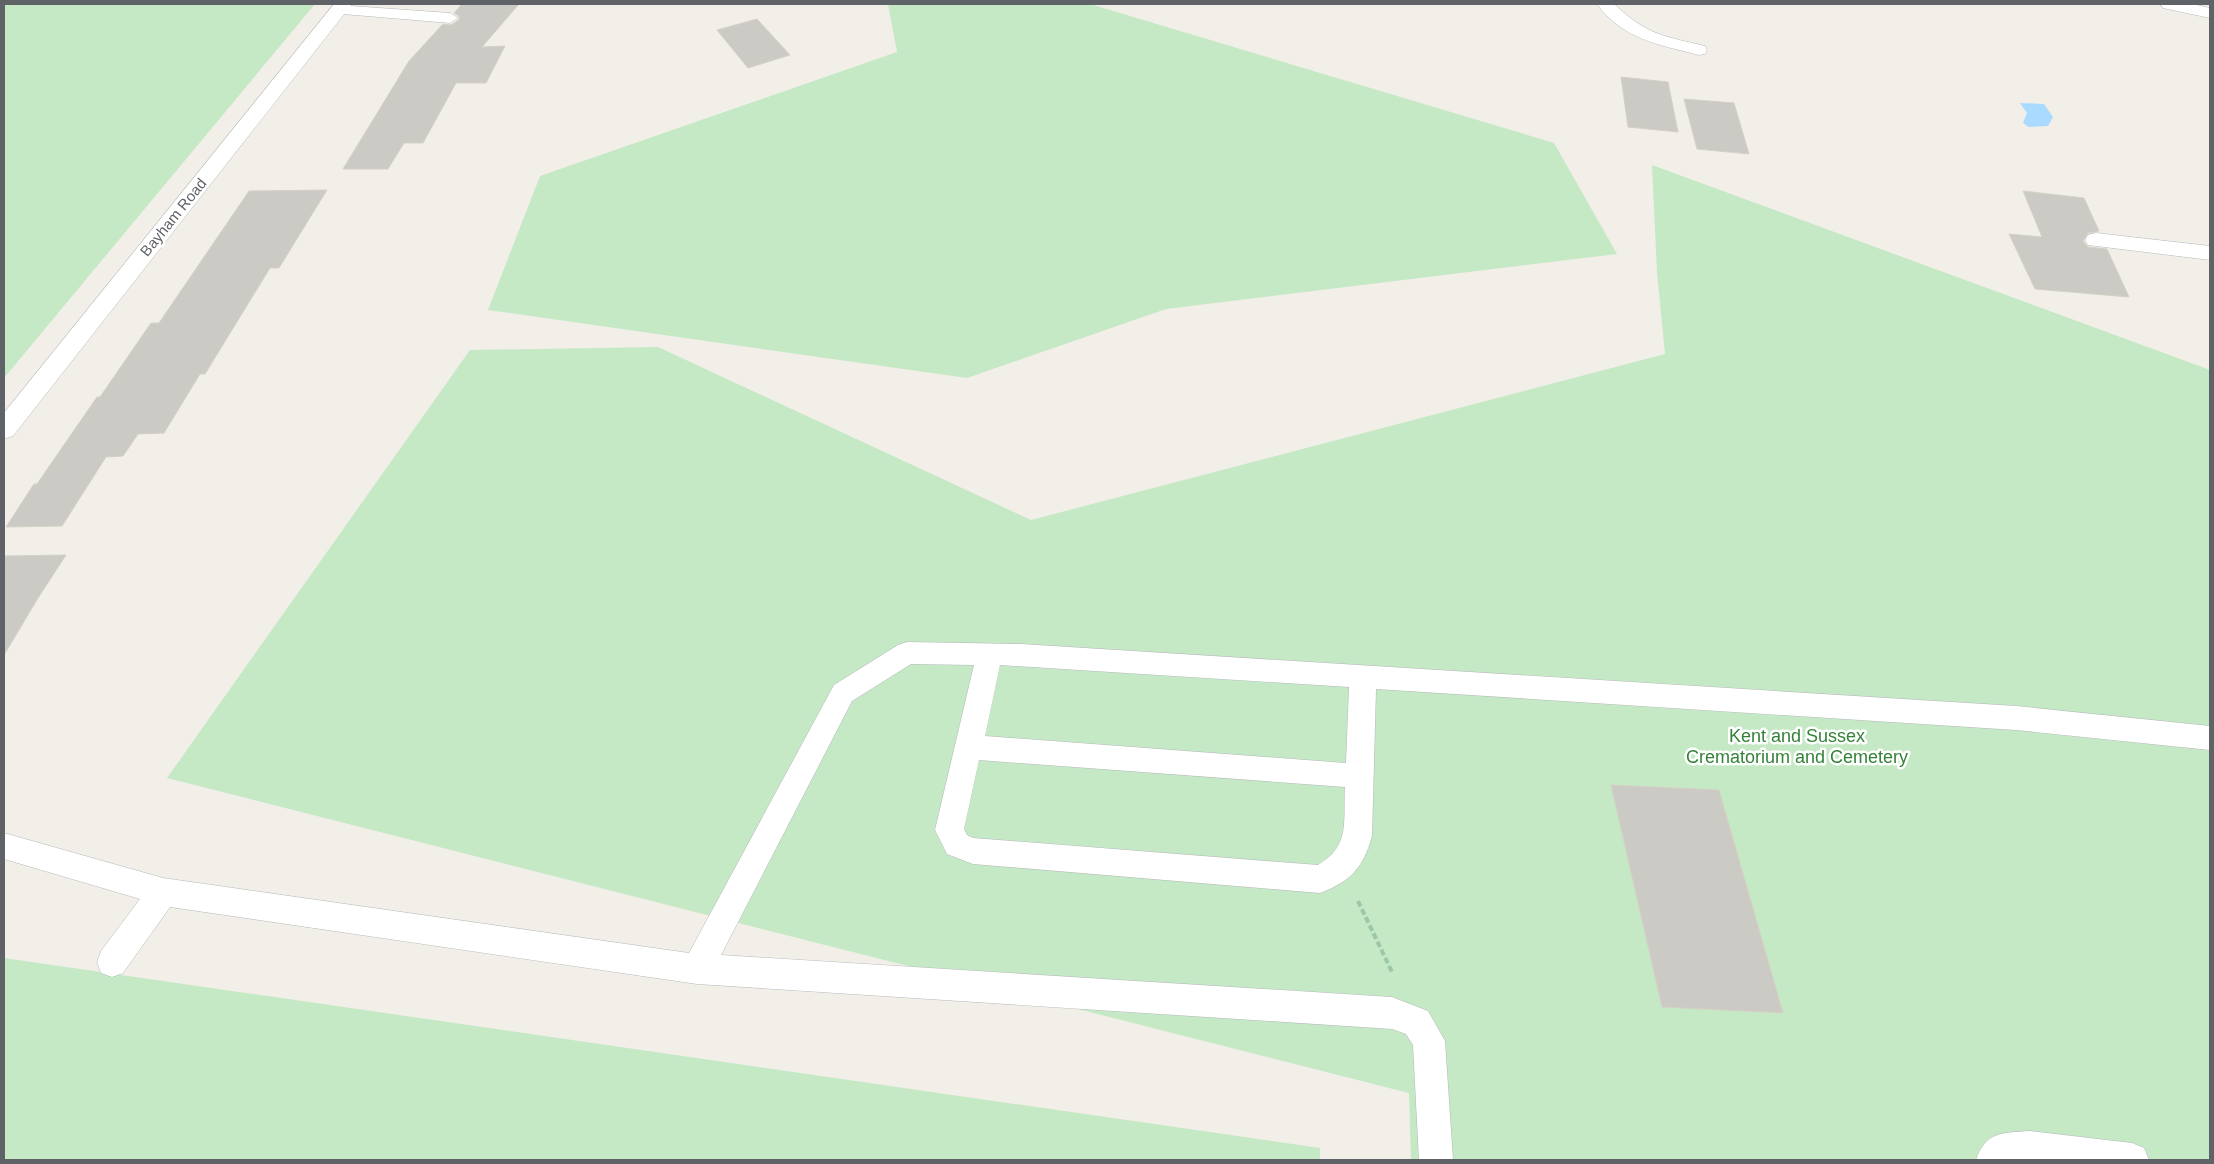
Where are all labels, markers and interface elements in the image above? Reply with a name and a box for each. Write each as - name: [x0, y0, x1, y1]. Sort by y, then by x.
- street label: Bayham Road: [136, 175, 210, 259]
- park label: Kent and Sussex Crematorium and Cemetery: [1686, 726, 1908, 767]

